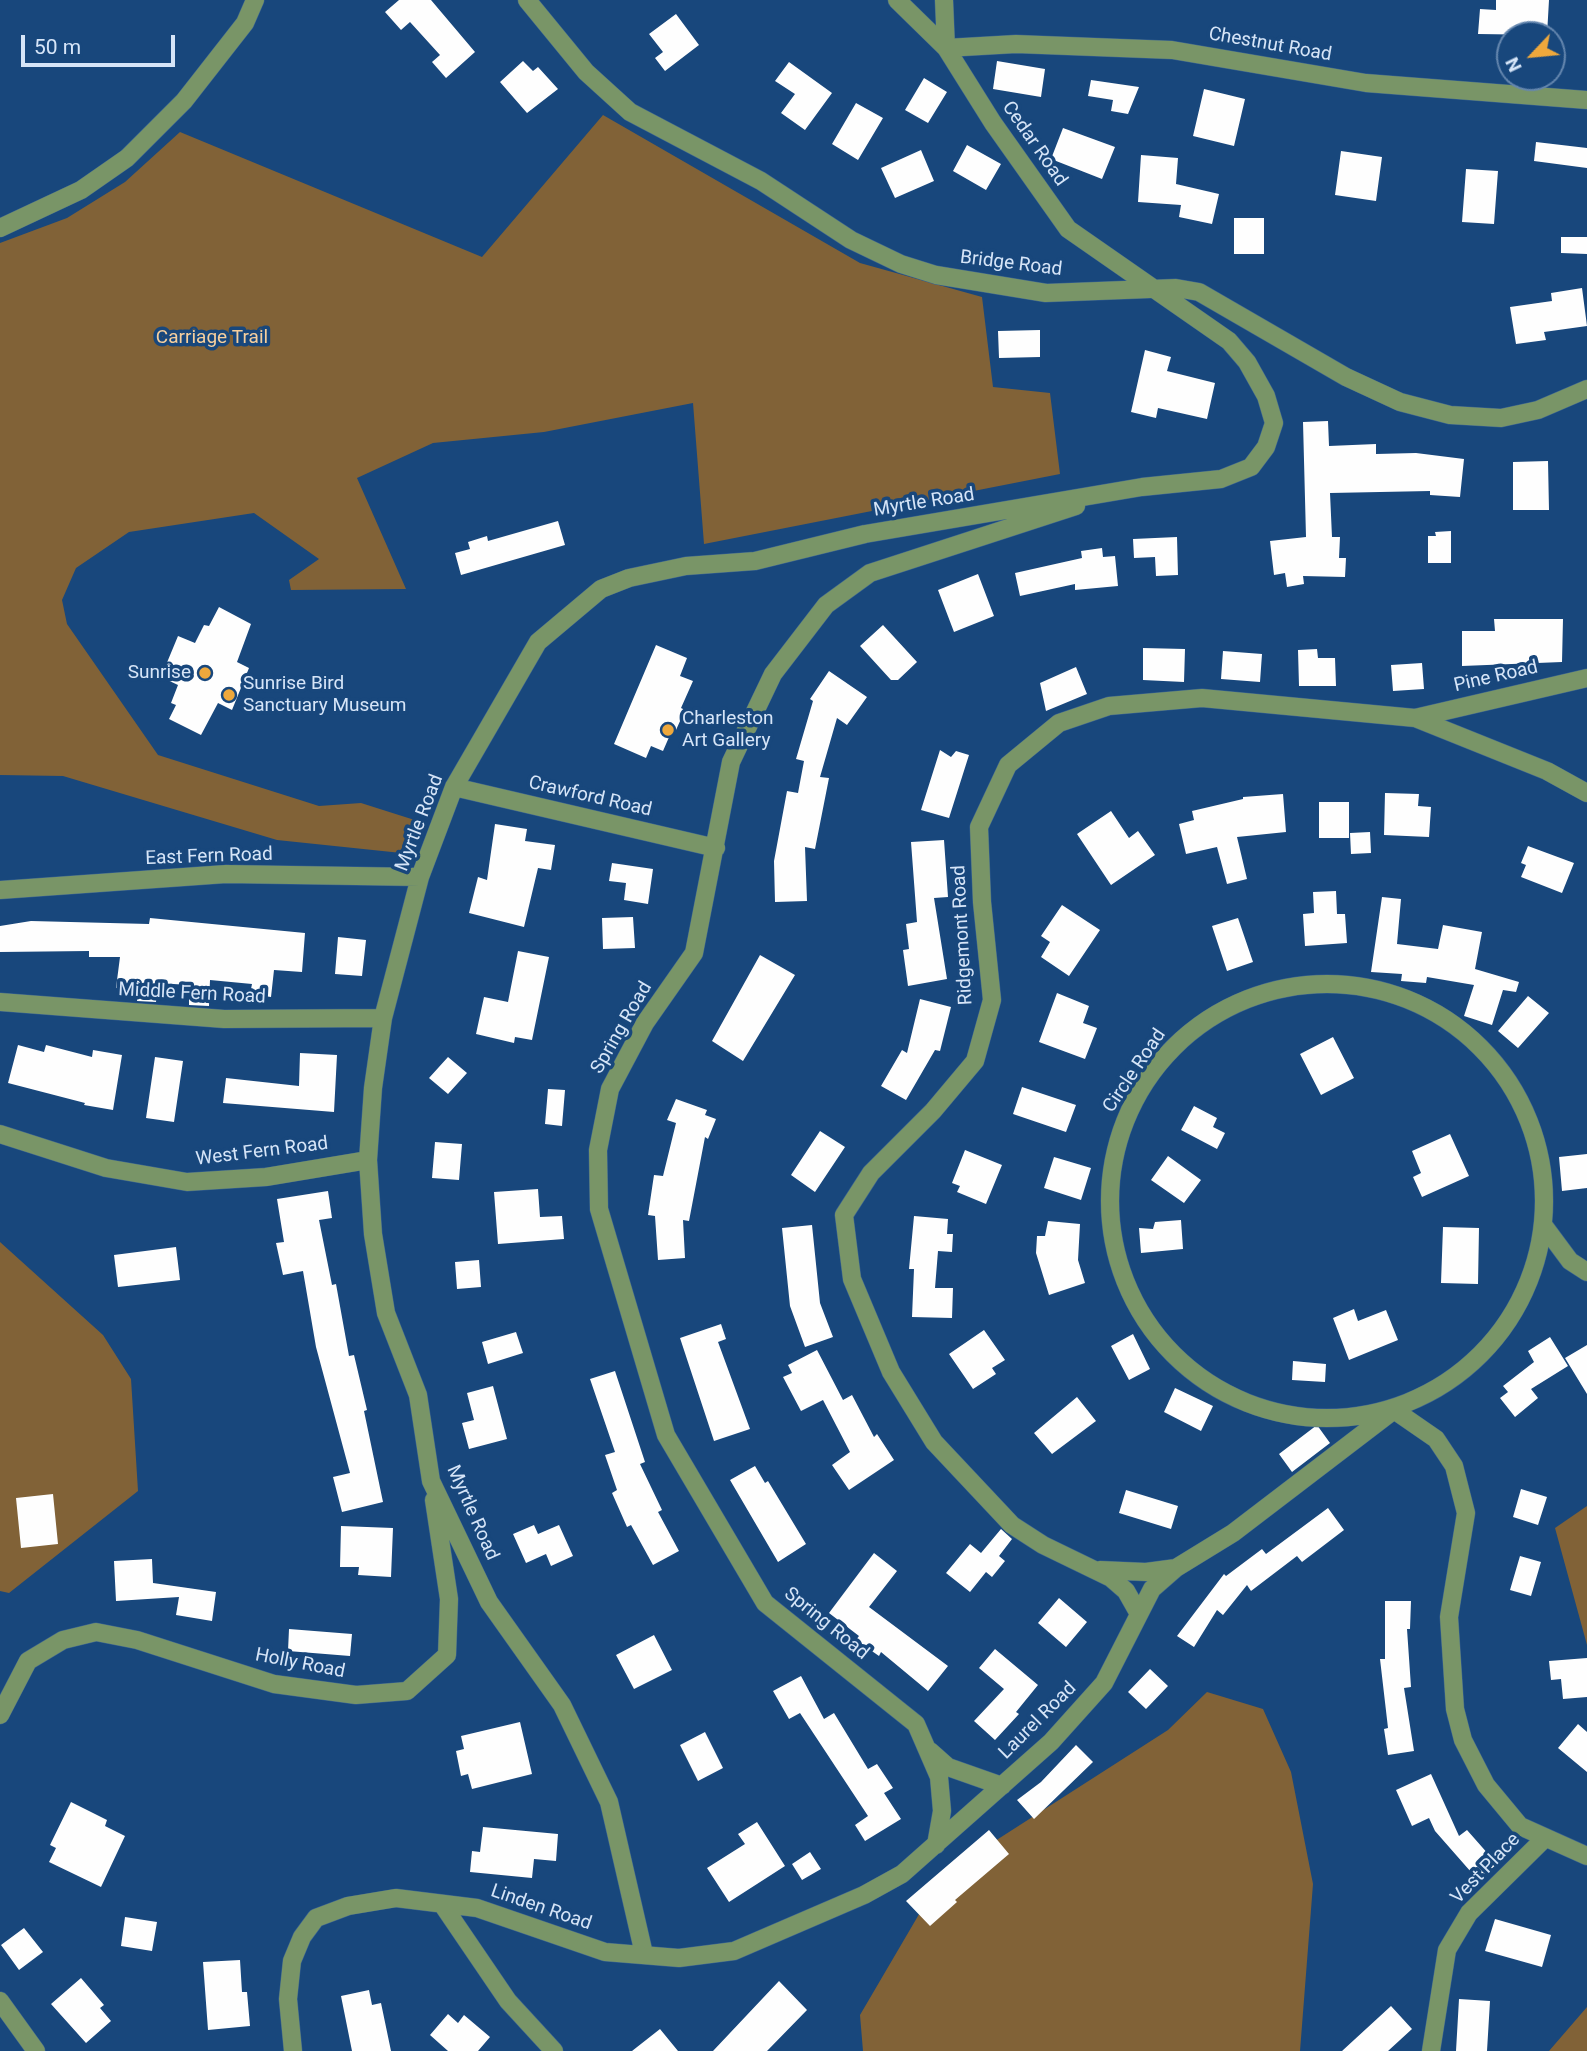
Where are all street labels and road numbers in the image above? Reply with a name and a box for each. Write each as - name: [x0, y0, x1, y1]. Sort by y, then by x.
- street label: Chestnut Road: [1207, 23, 1333, 67]
- street label: Cedar Road: [996, 97, 1072, 191]
- street label: Bridge Road: [959, 246, 1063, 282]
- street label: Myrtle Road: [872, 484, 976, 522]
- street label: Pine Road: [1452, 656, 1540, 698]
- street label: Myrtle Road: [391, 771, 449, 875]
- street label: Crawford Road: [526, 772, 654, 822]
- street label: East Fern Road: [145, 843, 273, 871]
- street label: Ridgemont Road: [948, 864, 978, 1006]
- street label: Spring Road: [587, 978, 657, 1078]
- street label: Middle Fern Road: [118, 979, 266, 1009]
- street label: Circle Road: [1099, 1025, 1171, 1117]
- street label: West Fern Road: [195, 1133, 329, 1171]
- street label: Myrtle Road: [441, 1462, 503, 1564]
- street label: Spring Road: [779, 1583, 873, 1665]
- street label: Holly Road: [253, 1644, 347, 1684]
- street label: Laurel Road: [994, 1677, 1082, 1765]
- street label: Vest Place: [1447, 1829, 1525, 1909]
- street label: Linden Road: [488, 1880, 594, 1936]

